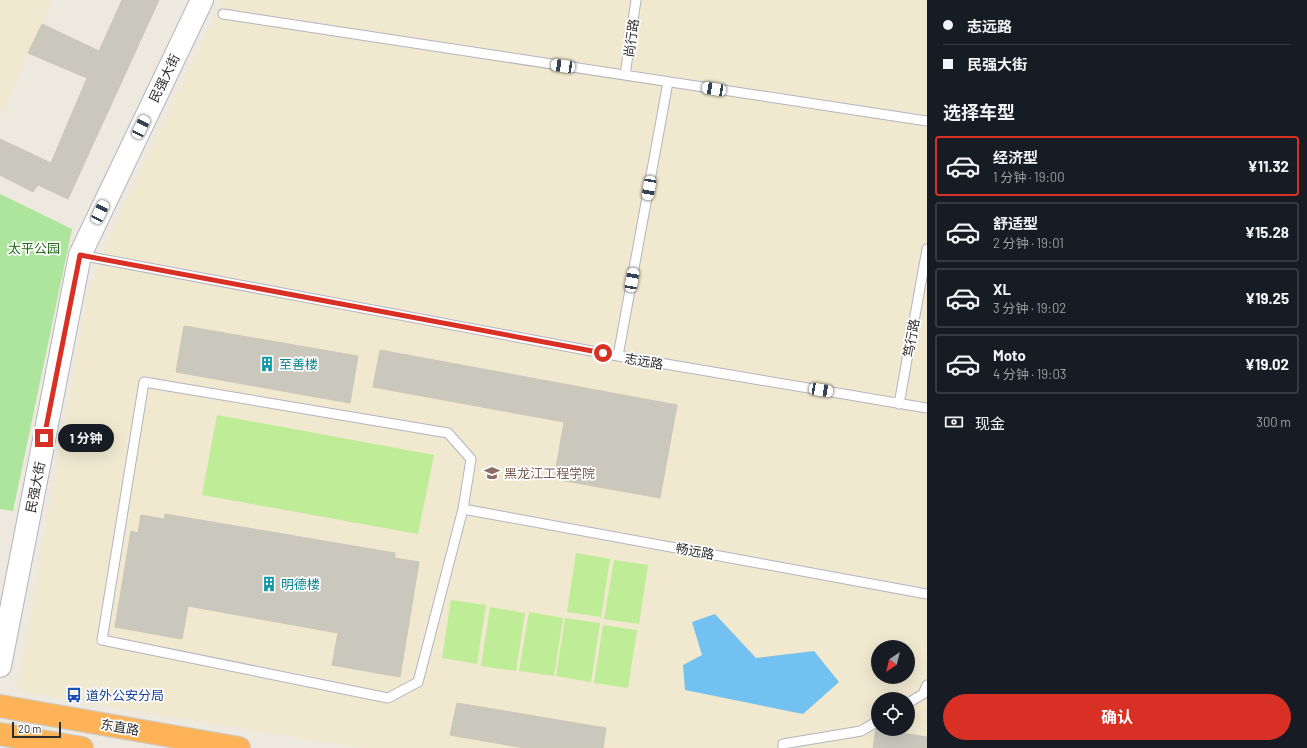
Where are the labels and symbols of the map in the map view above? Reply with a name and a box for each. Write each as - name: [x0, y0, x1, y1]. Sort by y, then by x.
- street label: 尚行路: [620, 18, 642, 58]
- street label: 民强大街: [145, 51, 183, 105]
- car: [550, 58, 576, 74]
- car: [701, 81, 727, 97]
- car: [130, 114, 152, 140]
- car: [641, 175, 657, 201]
- car: [89, 199, 111, 225]
- park label: 太平公园: [8, 240, 60, 256]
- car: [624, 267, 640, 293]
- street label: 笃行路: [900, 317, 922, 359]
- route start: [594, 344, 612, 362]
- street label: 志远路: [623, 350, 665, 372]
- building icon: 至善楼: [258, 355, 276, 373]
- place label: 至善楼: [279, 356, 318, 372]
- car: [808, 382, 834, 398]
- callout: 1 分钟: [58, 424, 114, 452]
- route end: [35, 429, 53, 447]
- street label: 民强大街: [22, 460, 48, 514]
- school or university icon: 黑龙江工程学院: [483, 464, 501, 482]
- place label: 黑龙江工程学院: [504, 465, 595, 481]
- street label: 畅远路: [674, 540, 716, 562]
- building icon: 明德楼: [260, 575, 278, 593]
- place label: 明德楼: [281, 576, 320, 592]
- north arrow: [871, 640, 915, 684]
- bus stop icon: 道外公安分局: [65, 686, 83, 704]
- place label: 道外公安分局: [86, 687, 164, 703]
- street label: 东直路: [99, 716, 141, 738]
- scale bar: [12, 720, 61, 739]

